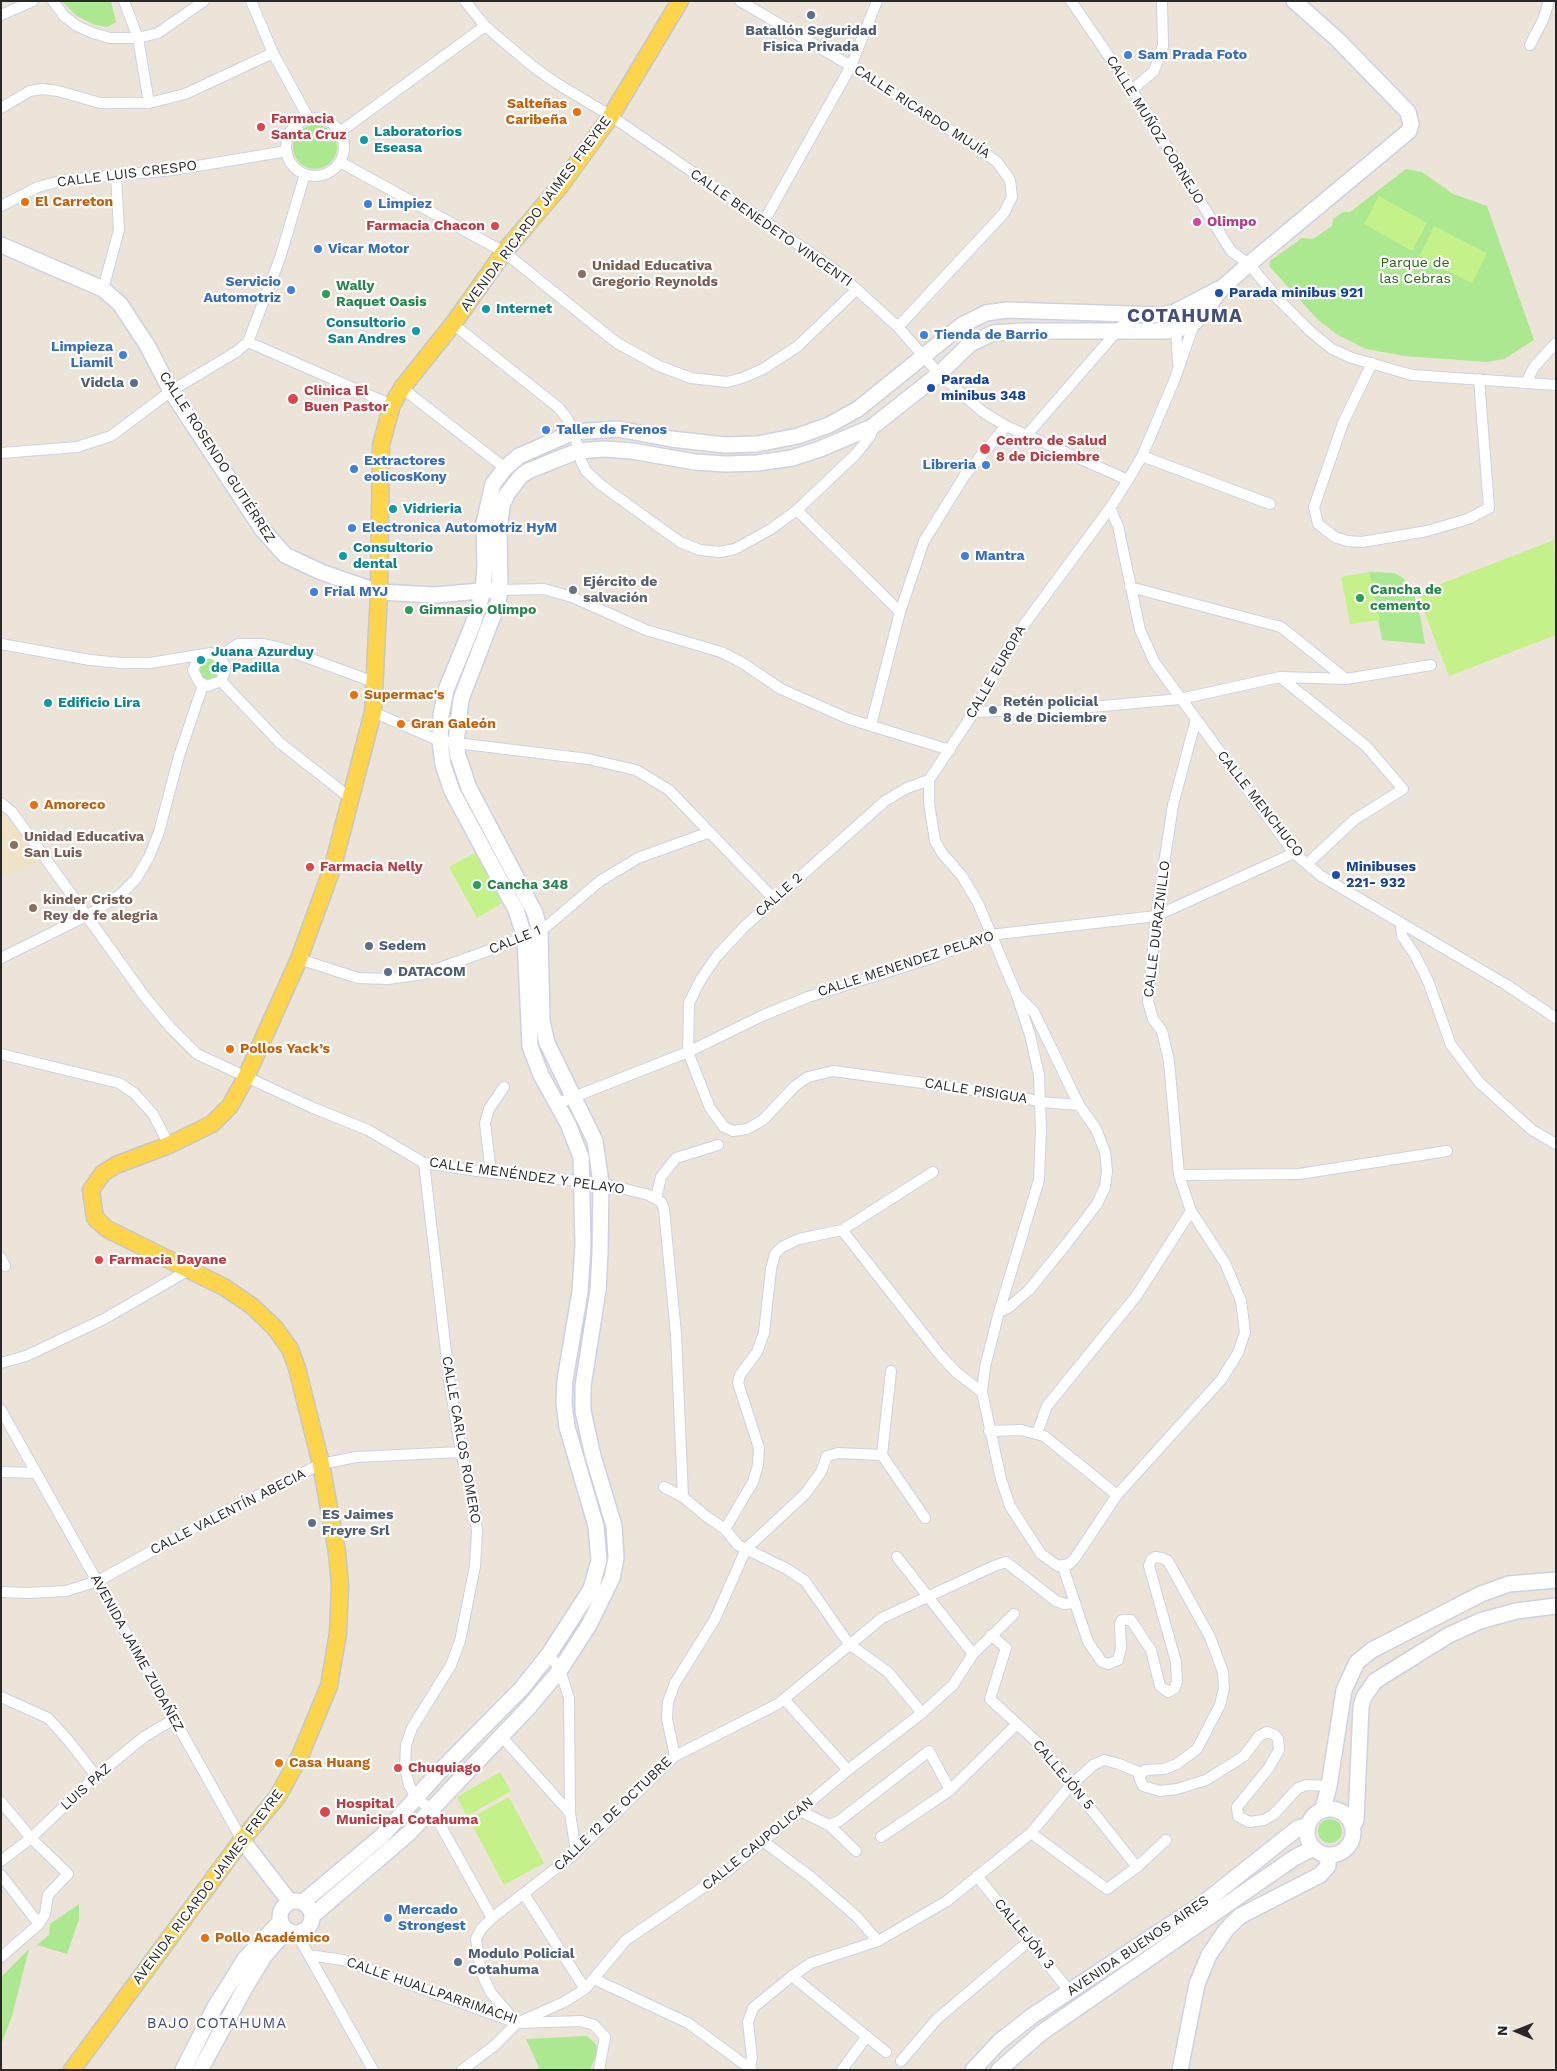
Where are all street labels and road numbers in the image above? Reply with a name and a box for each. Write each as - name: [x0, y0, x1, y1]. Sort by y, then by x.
- street label: CALLE MUÑOZ CORNEJO: [1102, 53, 1208, 207]
- street label: CALLE RICARDO MUJÍA: [851, 62, 993, 162]
- street label: AVENIDA RICARDO JAIMES FREYRE: [457, 113, 615, 315]
- street label: CALLE LUIS CRESPO: [56, 157, 198, 191]
- street label: CALLE BENEDETO VINCENTI: [687, 166, 855, 290]
- street label: CALLE ROSENDO GUTIÉRREZ: [155, 368, 279, 546]
- street label: CALLE EUROPA: [962, 622, 1030, 722]
- street label: CALLE MENCHUCO: [1213, 747, 1307, 861]
- street label: CALLE DURAZNILLO: [1140, 859, 1174, 999]
- street label: CALLE 2: [752, 870, 806, 920]
- street label: CALLE 1: [486, 922, 544, 958]
- street label: CALLE MENENDEZ PELAYO: [816, 927, 996, 1001]
- street label: CALLE PISIGUA: [923, 1075, 1029, 1107]
- street label: CALLE MENÉNDEZ Y PELAYO: [428, 1154, 626, 1198]
- street label: CALLE CARLOS ROMERO: [438, 1355, 484, 1525]
- street label: CALLE VALENTÍN ABECIA: [148, 1465, 308, 1559]
- street label: AVENIDA JAIME ZUDAÑEZ: [87, 1571, 187, 1735]
- street label: CALLEJÓN 5: [1029, 1737, 1097, 1813]
- street label: CALLE 12 DE OCTUBRE: [551, 1753, 675, 1875]
- street label: LUIS PAZ: [57, 1760, 115, 1814]
- street label: AVENIDA RICARDO JAIMES FREYRE: [129, 1786, 287, 1988]
- street label: CALLE CAUPOLICAN: [699, 1794, 817, 1894]
- street label: AVENIDA BUENOS AIRES: [1064, 1892, 1212, 2000]
- street label: CALLEJÓN 3: [990, 1895, 1058, 1973]
- street label: CALLE HUALLPARRIMACHI: [344, 1954, 520, 2028]

